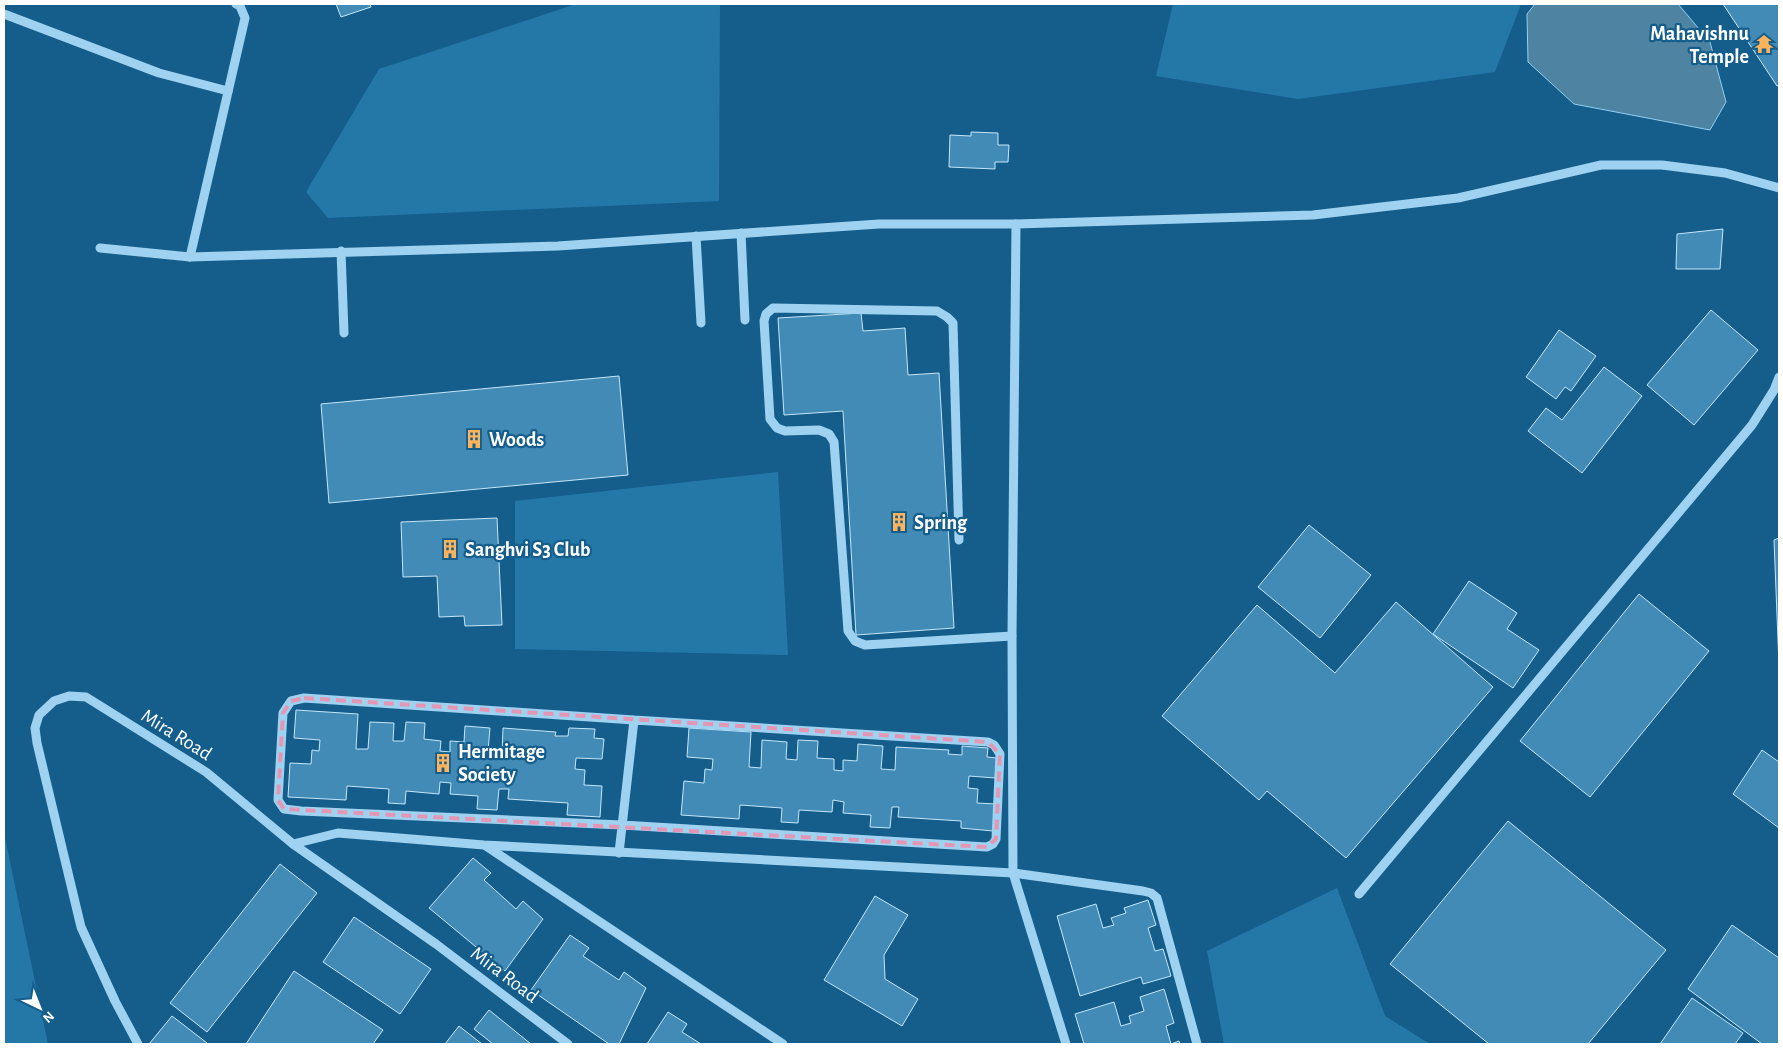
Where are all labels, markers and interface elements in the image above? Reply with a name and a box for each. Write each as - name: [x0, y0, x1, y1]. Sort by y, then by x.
- place label: Mahavishnu Temple: [1650, 24, 1750, 67]
- temple icon: Mahavishnu Temple: [1753, 33, 1775, 55]
- building icon: Woods: [463, 428, 485, 450]
- place label: Woods: [489, 430, 544, 450]
- building icon: Spring: [888, 511, 910, 533]
- place label: Spring: [914, 513, 968, 533]
- building icon: Sanghvi S3 Club: [439, 538, 461, 560]
- place label: Sanghvi S3 Club: [465, 540, 590, 560]
- street label: Mira Road: [138, 705, 215, 764]
- place label: Hermitage Society: [458, 742, 545, 785]
- building icon: Hermitage Society: [432, 752, 454, 774]
- street label: Mira Road: [467, 943, 542, 1007]
- north arrow: [15, 983, 65, 1033]
- text: N: [40, 1008, 57, 1025]

